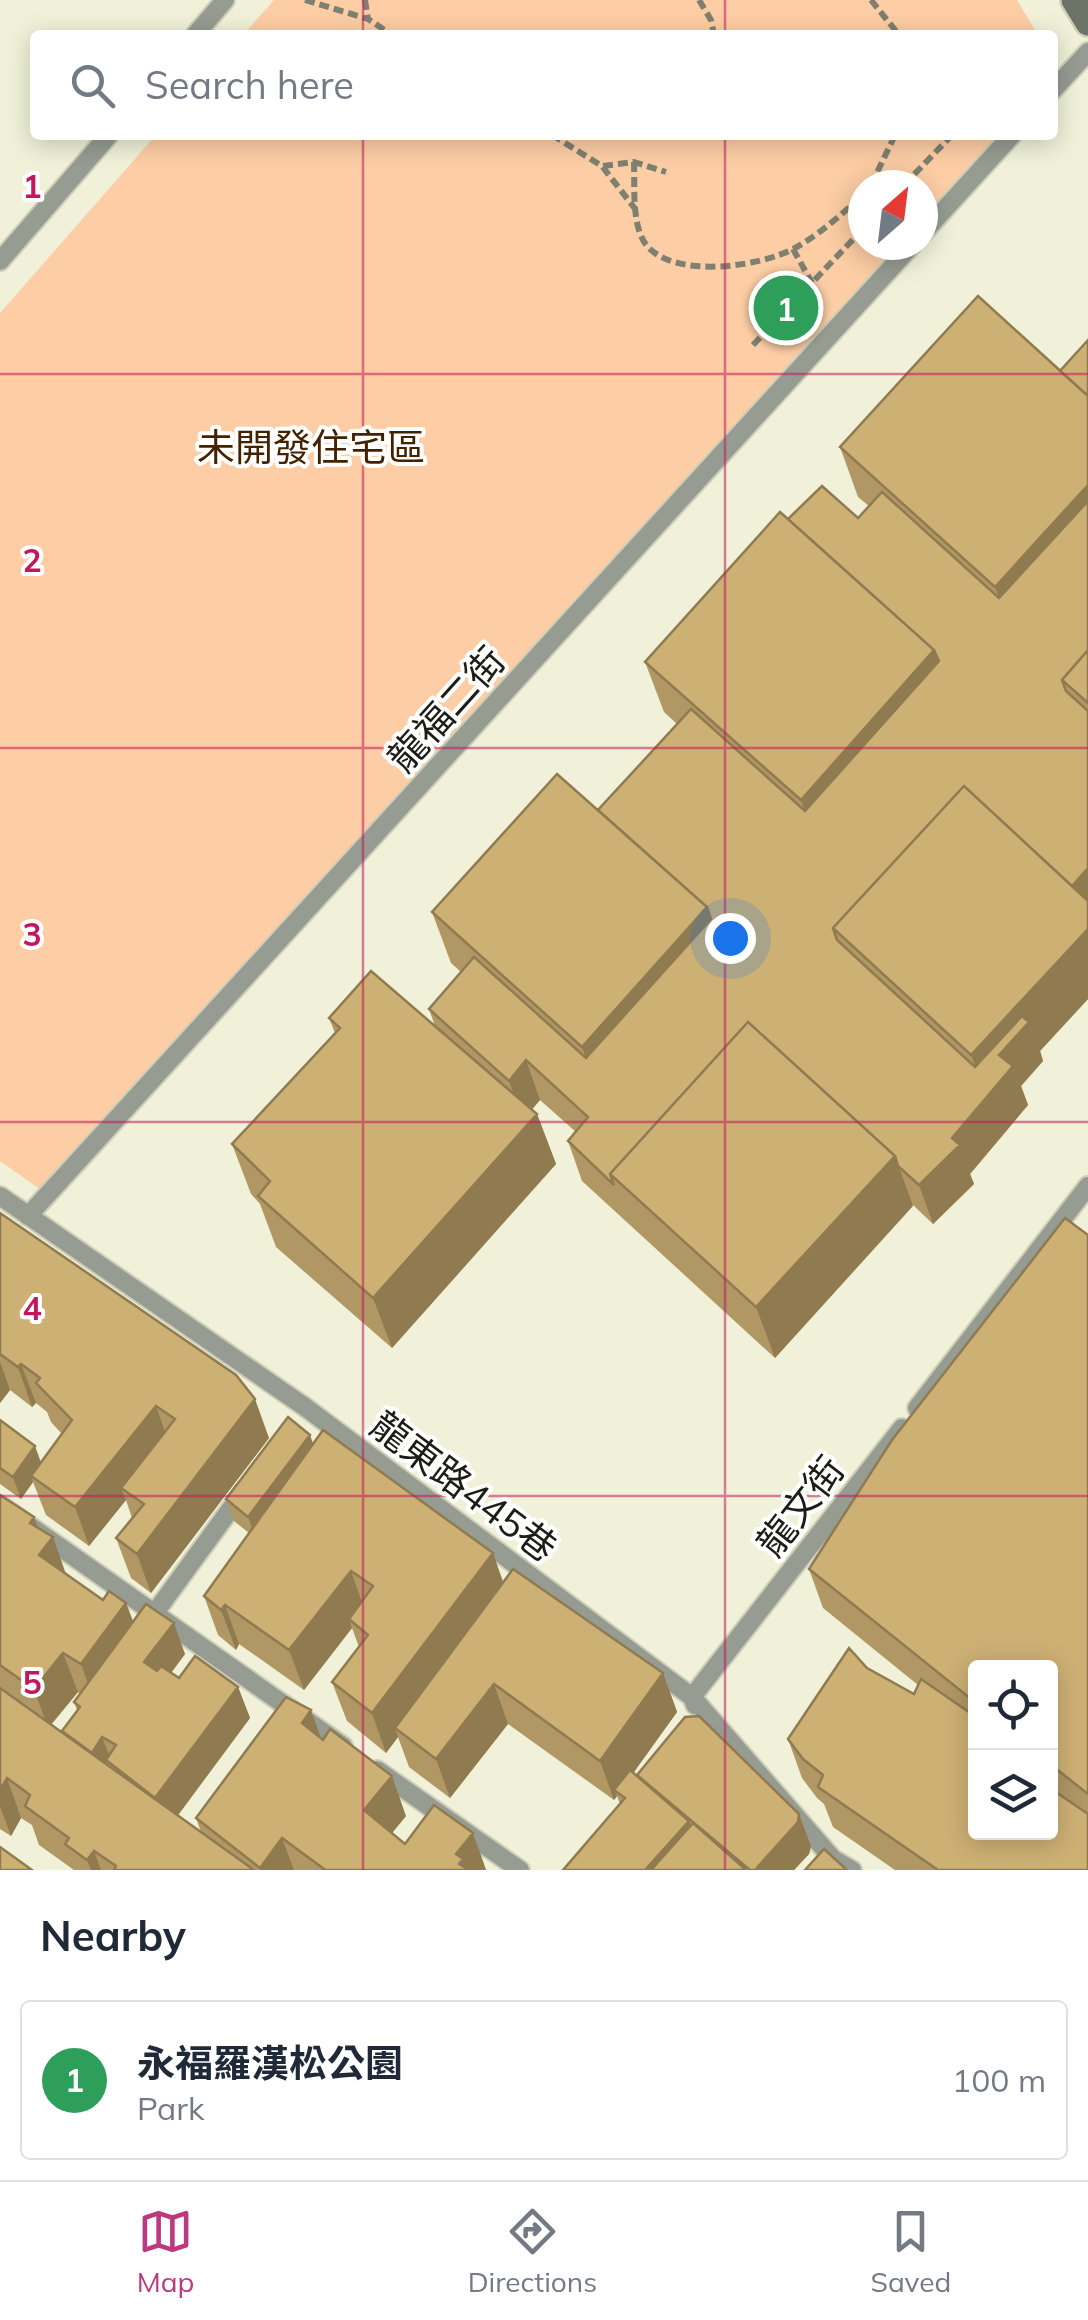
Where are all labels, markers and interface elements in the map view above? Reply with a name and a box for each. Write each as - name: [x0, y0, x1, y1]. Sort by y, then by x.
- search box: [30, 30, 1058, 140]
- icon: search: [65, 58, 120, 113]
- text: Search here: [145, 61, 354, 109]
- text: 1: [22, 166, 42, 206]
- north arrow: [848, 170, 938, 260]
- pin: 1: [754, 270, 818, 346]
- park label: 未開發住宅區: [197, 423, 425, 471]
- text: 2: [22, 540, 42, 580]
- street label: 龍福二街: [377, 636, 515, 782]
- your location: [705, 913, 756, 964]
- text: 3: [22, 914, 42, 954]
- text: 4: [22, 1288, 42, 1328]
- street label: 龍東路445巷: [362, 1401, 566, 1571]
- street label: 龍文街: [746, 1446, 854, 1566]
- map controls: [968, 1660, 1058, 1840]
- button: locate: [968, 1660, 1058, 1750]
- text: 5: [22, 1662, 42, 1702]
- button: layers: [968, 1750, 1058, 1840]
- text: Nearby: [40, 1909, 186, 1962]
- text: 永福羅漢松公園: [137, 2039, 403, 2087]
- text: 1: [65, 2060, 84, 2100]
- text: 100 m: [952, 2060, 1046, 2100]
- text: Park: [137, 2088, 204, 2128]
- tab: Map: [137, 2204, 194, 2299]
- tab: Directions: [468, 2204, 597, 2299]
- tab: Saved: [870, 2204, 951, 2299]

